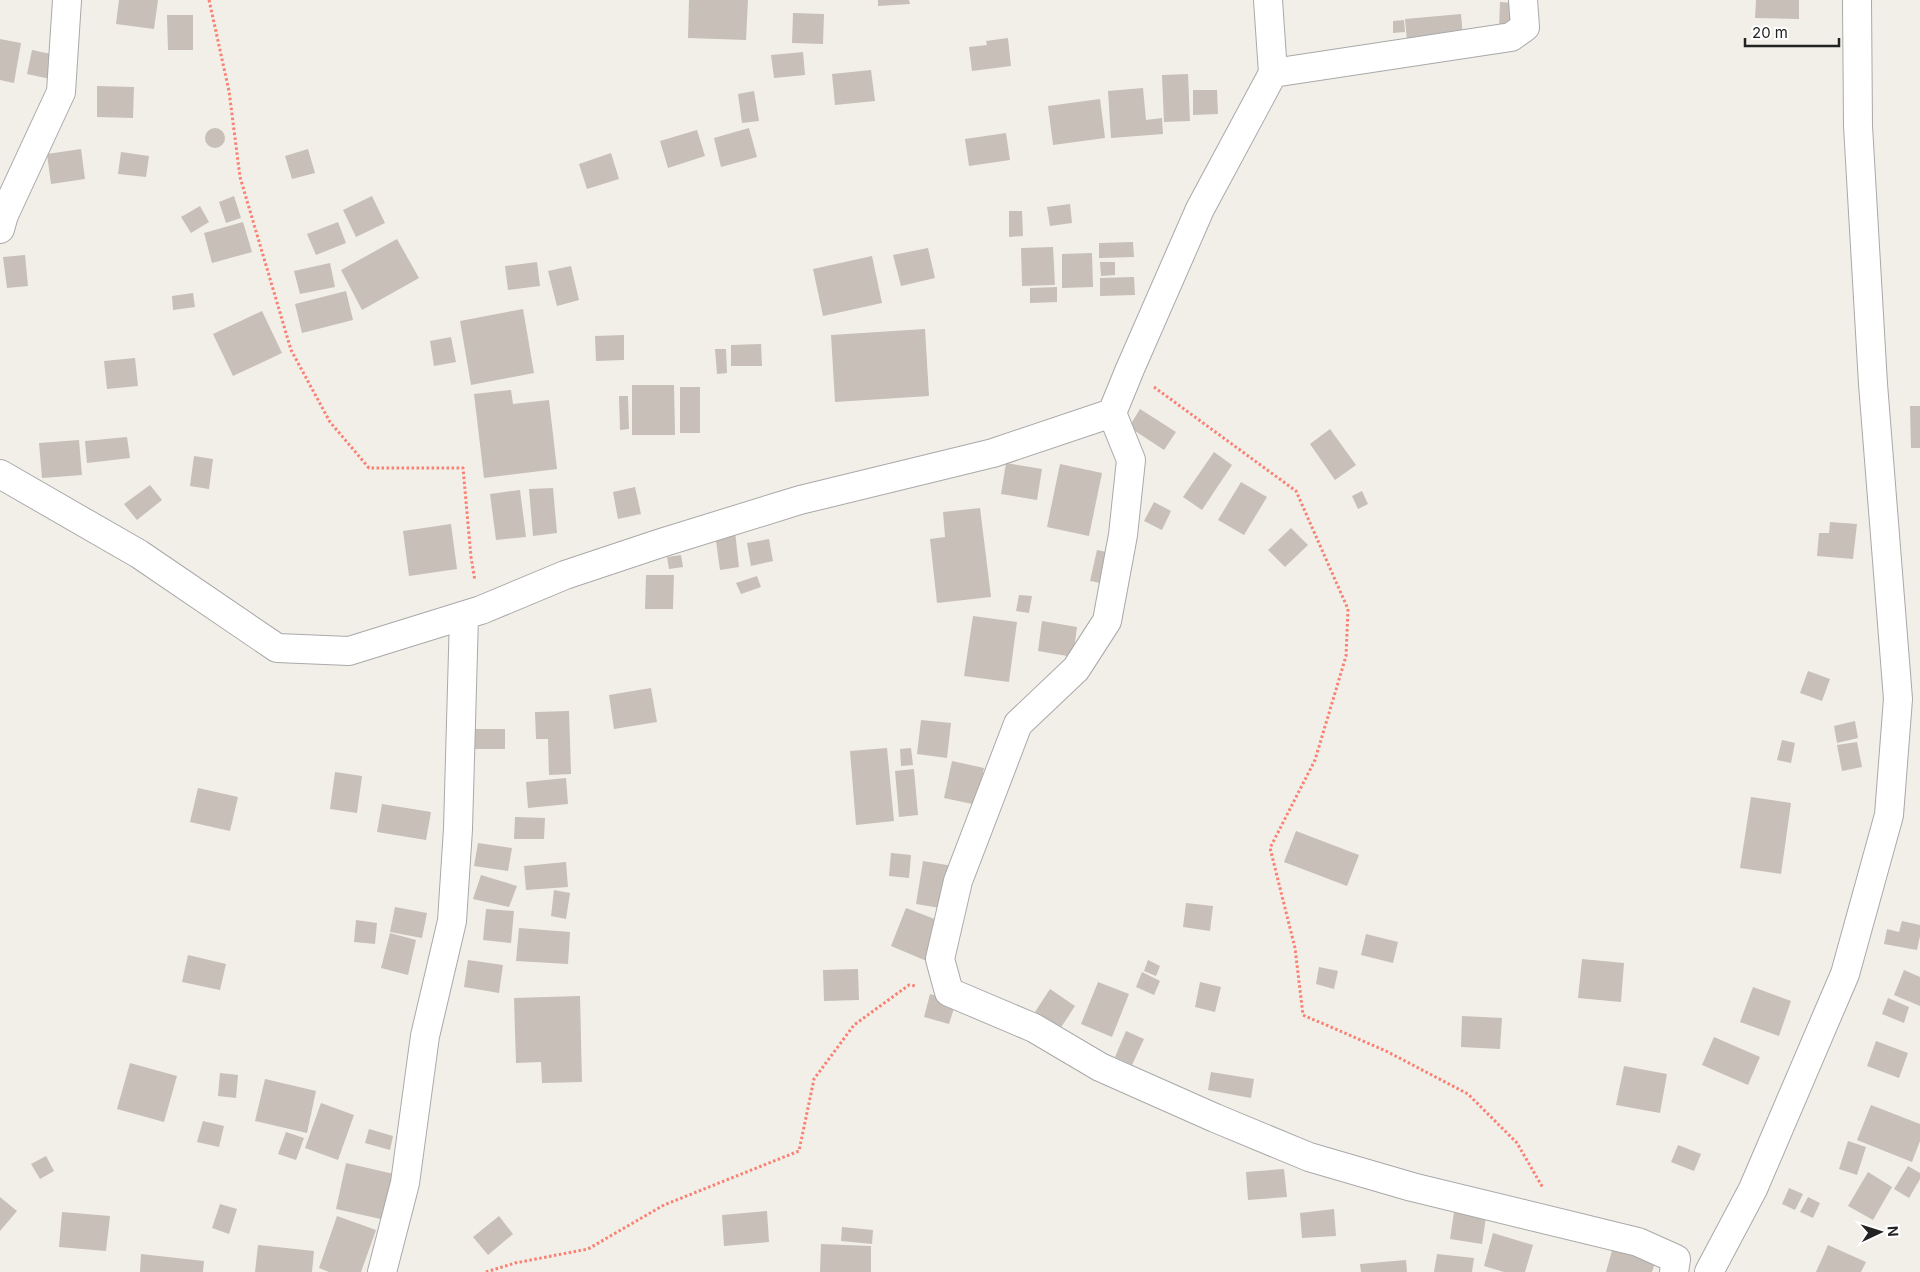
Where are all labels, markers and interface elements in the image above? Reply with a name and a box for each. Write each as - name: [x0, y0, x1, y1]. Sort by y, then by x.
- scale bar: [1745, 15, 1839, 47]
- text: 20 m: [1752, 23, 1788, 42]
- north arrow: [1855, 1207, 1905, 1257]
- text: N: [1885, 1225, 1902, 1237]

